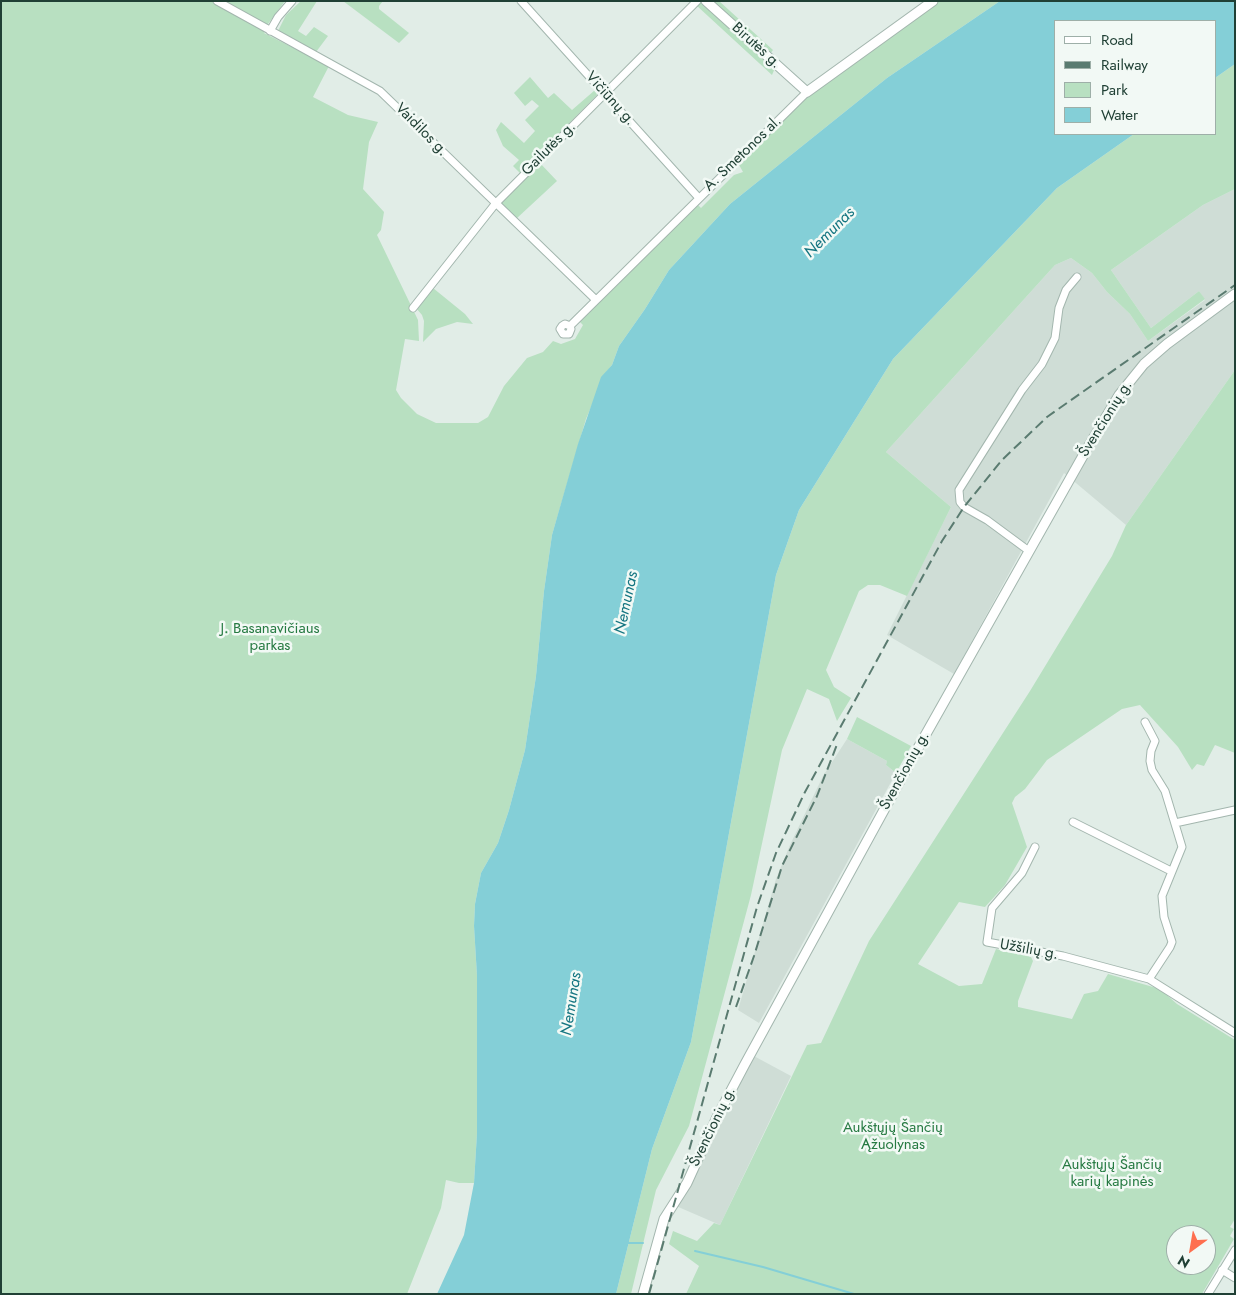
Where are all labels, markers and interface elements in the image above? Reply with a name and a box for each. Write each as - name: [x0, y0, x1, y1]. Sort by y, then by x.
- street label: Birutės g.: [728, 19, 784, 73]
- legend: [1054, 20, 1216, 135]
- text: Road: [1101, 29, 1133, 51]
- text: Railway: [1101, 54, 1148, 76]
- street label: Vičiūnų g.: [581, 68, 639, 130]
- text: Park: [1101, 79, 1128, 101]
- street label: Vaidilos g.: [391, 100, 451, 160]
- text: Water: [1101, 104, 1138, 126]
- street label: A. Smetonos al.: [701, 113, 785, 195]
- street label: Gailutės g.: [518, 118, 580, 180]
- water label: Nemunas: [801, 204, 859, 262]
- street label: Švenčionių g.: [1075, 377, 1137, 461]
- water label: Nemunas: [611, 570, 643, 636]
- park label: J. Basanavičiaus parkas: [220, 620, 320, 655]
- street label: Švenčionių g.: [876, 729, 934, 813]
- street label: Užšilių g.: [998, 936, 1060, 964]
- water label: Nemunas: [558, 971, 586, 1037]
- street label: Švenčionių g.: [686, 1084, 740, 1170]
- park label: Aukštųjų Šančių Ąžuolynas: [843, 1119, 943, 1154]
- park label: Aukštųjų Šančių karių kapinės: [1062, 1156, 1162, 1191]
- north arrow: [1166, 1225, 1216, 1275]
- text: N: [1174, 1250, 1194, 1273]

